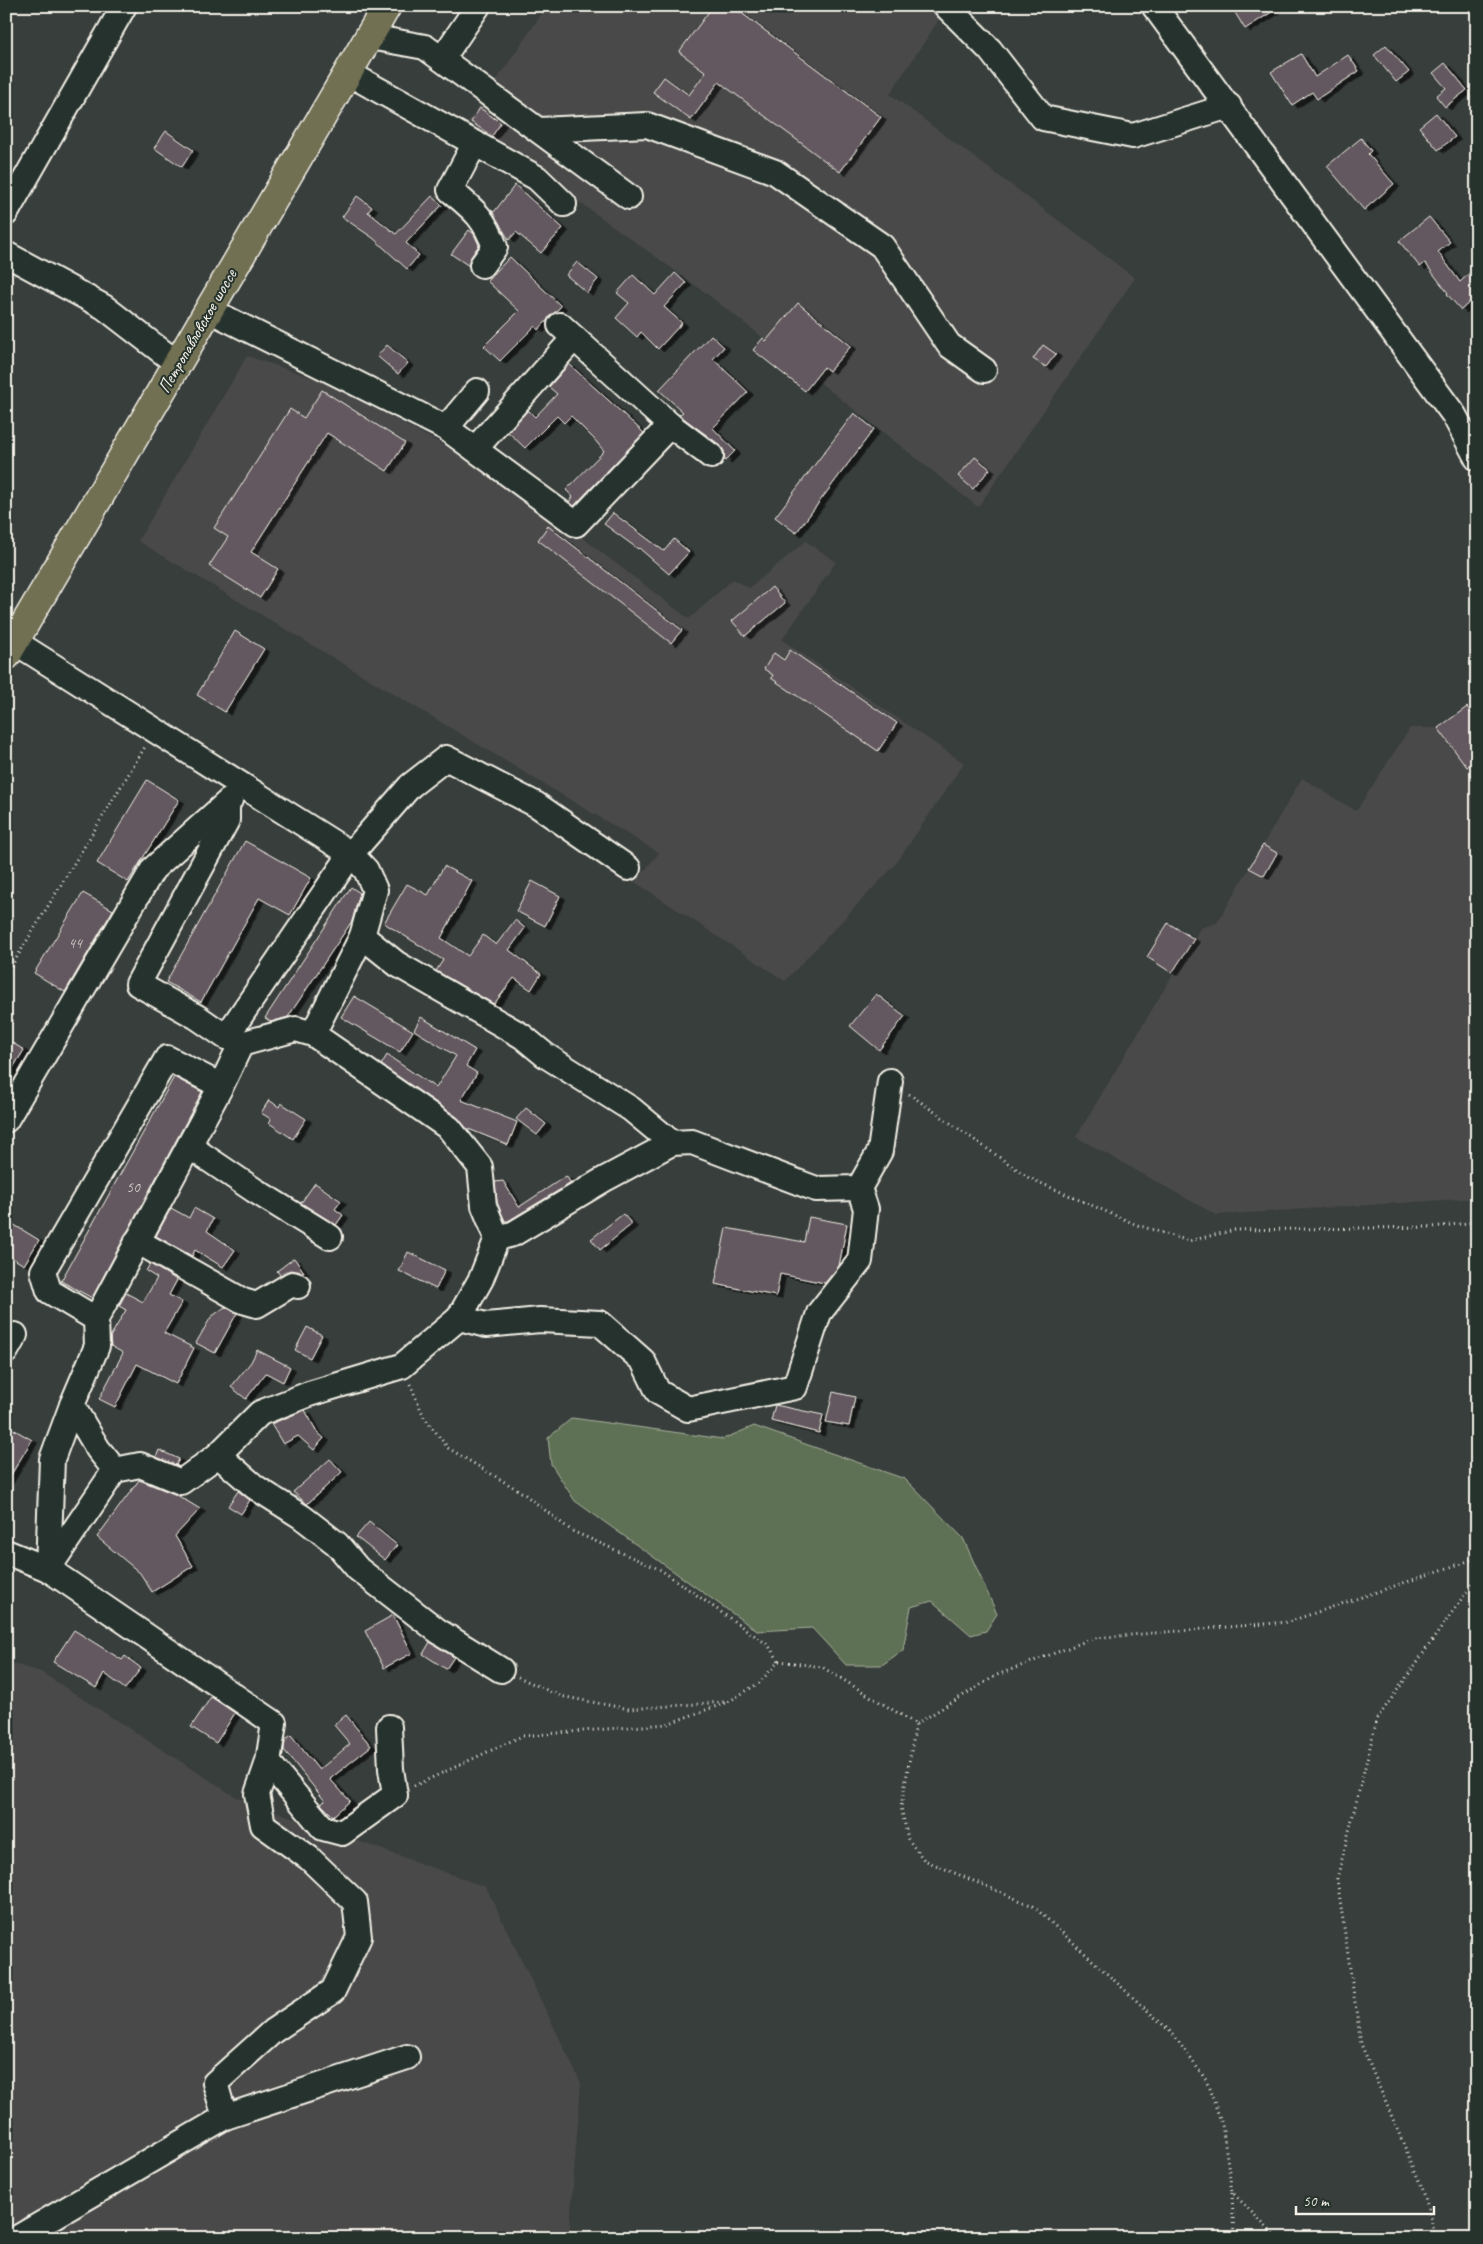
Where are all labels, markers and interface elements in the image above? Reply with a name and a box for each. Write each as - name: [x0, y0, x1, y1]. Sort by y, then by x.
- street label: Петропавловское шоссе: [153, 264, 242, 397]
- house number: 44: [68, 934, 83, 953]
- house number: 50: [126, 1178, 141, 1197]
- scale bar: [1296, 2184, 1433, 2216]
- text: 50 m: [1303, 2192, 1330, 2211]

